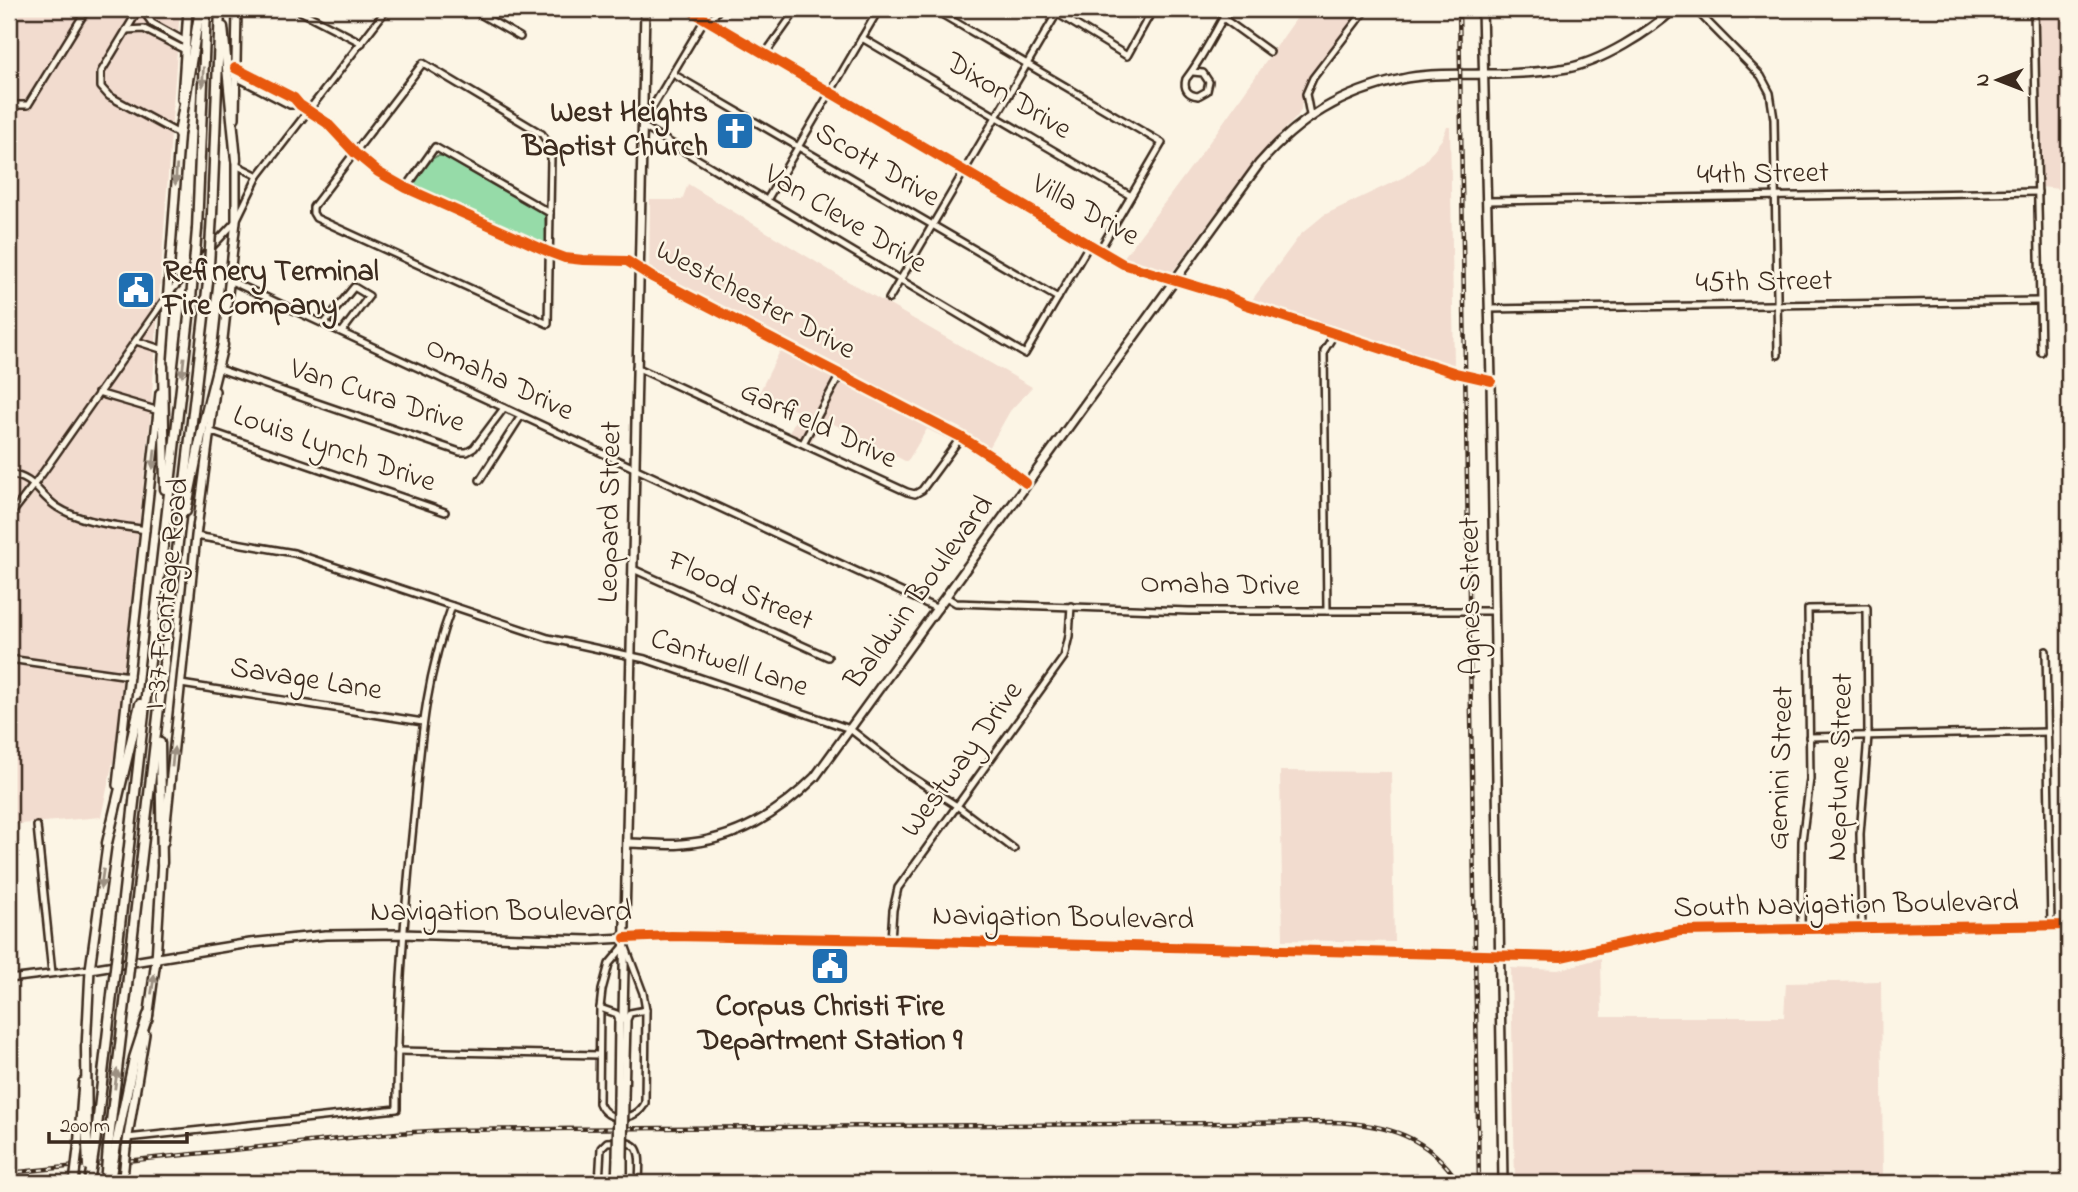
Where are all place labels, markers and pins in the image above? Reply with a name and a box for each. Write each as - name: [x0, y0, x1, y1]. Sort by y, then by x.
- place label: West Heights Baptist Church: [520, 92, 708, 170]
- church icon: West Heights Baptist Church: [714, 110, 756, 152]
- place label: Refinery Terminal Fire Company: [161, 251, 379, 329]
- public building icon: Refinery Terminal Fire Company: [115, 269, 157, 311]
- public building icon: Corpus Christi Fire Department Station 9: [809, 945, 851, 987]
- place label: Corpus Christi Fire Department Station 9: [696, 986, 963, 1064]

